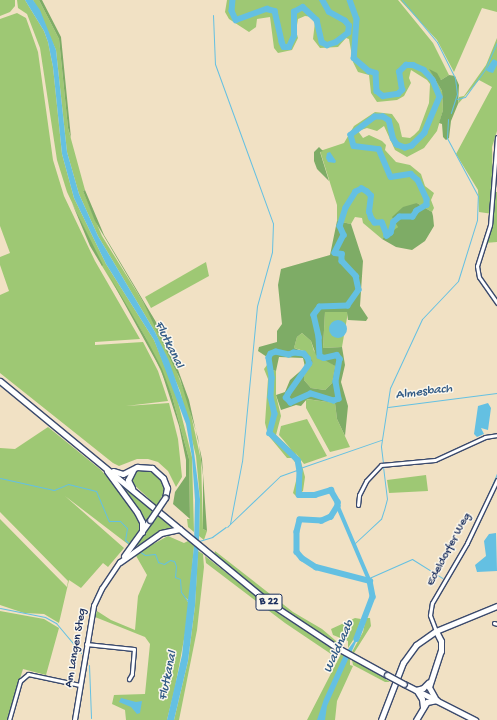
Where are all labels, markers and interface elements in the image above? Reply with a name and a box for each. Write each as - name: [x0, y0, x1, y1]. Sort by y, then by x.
- water label: Flutkanal: [150, 319, 186, 371]
- water label: Almesbach: [395, 382, 453, 404]
- street label: Edeldorfer Weg: [425, 511, 475, 589]
- road number: B 22: [255, 593, 283, 611]
- street label: Am Langen Steg: [63, 607, 91, 689]
- water label: Waldnaab: [321, 618, 359, 676]
- water label: Flutkanal: [156, 650, 182, 702]

